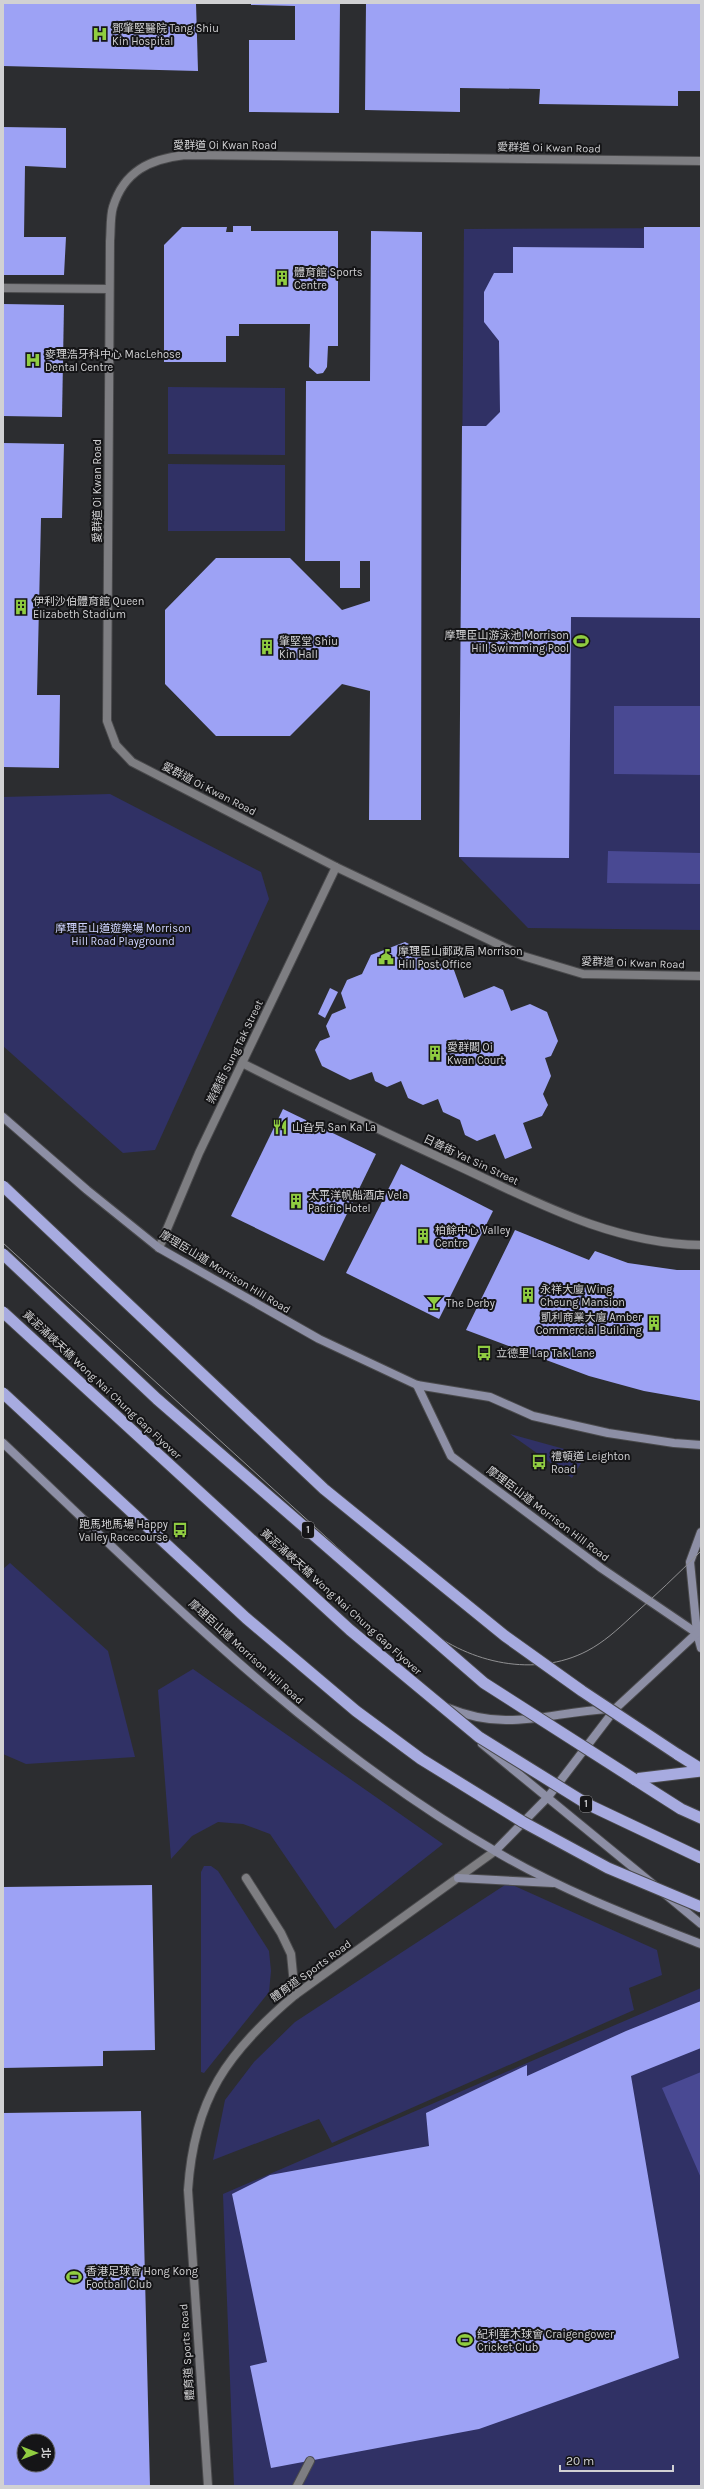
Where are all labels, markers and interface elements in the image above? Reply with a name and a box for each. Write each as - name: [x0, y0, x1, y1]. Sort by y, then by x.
- place label: 鄧肇堅醫院 Tang Shiu Kin Hospital: [112, 22, 219, 48]
- hospital icon: 鄧肇堅醫院 Tang Shiu Kin Hospital: [91, 25, 109, 43]
- street label: 愛群道 Oi Kwan Road: [173, 139, 277, 152]
- street label: 愛群道 Oi Kwan Road: [497, 141, 601, 155]
- place label: 體育館 Sports Centre: [294, 266, 363, 292]
- building icon: 體育館 Sports Centre: [273, 269, 291, 287]
- place label: 麥理浩牙科中心 MacLehose Dental Centre: [45, 348, 181, 374]
- hospital icon: 麥理浩牙科中心 MacLehose Dental Centre: [24, 351, 42, 369]
- street label: 愛群道 Oi Kwan Road: [91, 439, 104, 543]
- place label: 伊利沙伯體育館 Queen Elizabeth Stadium: [33, 595, 144, 621]
- building icon: 伊利沙伯體育館 Queen Elizabeth Stadium: [12, 598, 30, 616]
- place label: 摩理臣山游泳池 Morrison Hill Swimming Pool: [444, 629, 569, 655]
- sports icon: 摩理臣山游泳池 Morrison Hill Swimming Pool: [572, 632, 590, 650]
- place label: 肇堅堂 Shiu Kin Hall: [279, 635, 338, 661]
- building icon: 肇堅堂 Shiu Kin Hall: [258, 638, 276, 656]
- street label: 愛群道 Oi Kwan Road: [160, 760, 258, 818]
- park label: 摩理臣山道遊樂場 Morrison Hill Road Playground: [55, 922, 191, 948]
- place label: 摩理臣山郵政局 Morrison Hill Post Office: [398, 945, 523, 971]
- public building icon: 摩理臣山郵政局 Morrison Hill Post Office: [377, 948, 395, 966]
- street label: 愛群道 Oi Kwan Road: [581, 955, 685, 971]
- street label: 崇德街 Sung Tak Street: [204, 998, 266, 1106]
- place label: 愛群閣 Oi Kwan Court: [447, 1041, 505, 1067]
- building icon: 愛群閣 Oi Kwan Court: [426, 1044, 444, 1062]
- restaurant icon: 山旮旯 San Ka La: [271, 1118, 289, 1136]
- place label: 山旮旯 San Ka La: [292, 1121, 376, 1134]
- street label: 日善街 Yat Sin Street: [422, 1132, 520, 1188]
- place label: 太平洋帆船酒店 Vela Pacific Hotel: [308, 1189, 408, 1215]
- building icon: 太平洋帆船酒店 Vela Pacific Hotel: [287, 1192, 305, 1210]
- place label: 柏餘中心 Valley Centre: [435, 1224, 510, 1250]
- building icon: 柏餘中心 Valley Centre: [414, 1227, 432, 1245]
- street label: 摩理臣山道 Morrison Hill Road: [157, 1228, 293, 1316]
- place label: 永祥大廈 Wing Cheung Mansion: [540, 1283, 625, 1309]
- building icon: 永祥大廈 Wing Cheung Mansion: [519, 1286, 537, 1304]
- bar icon: The Derby: [425, 1294, 443, 1312]
- place label: The Derby: [446, 1297, 495, 1310]
- street label: 黃泥涌峽天橋 Wong Nai Chung Gap Flyover: [20, 1308, 184, 1462]
- place label: 凱利商業大廈 Amber Commercial Building: [536, 1311, 643, 1337]
- building icon: 凱利商業大廈 Amber Commercial Building: [645, 1314, 663, 1332]
- bus stop icon: 立德里 Lap Tak Lane: [475, 1344, 493, 1362]
- place label: 立德里 Lap Tak Lane: [496, 1347, 595, 1360]
- place label: 禮頓道 Leighton Road: [551, 1450, 630, 1476]
- bus stop icon: 禮頓道 Leighton Road: [530, 1453, 548, 1471]
- street label: 摩理臣山道 Morrison Hill Road: [484, 1464, 612, 1564]
- place label: 跑馬地馬場 Happy Valley Racecourse: [79, 1518, 168, 1544]
- bus stop icon: 跑馬地馬場 Happy Valley Racecourse: [171, 1521, 189, 1539]
- road number: 1: [302, 1522, 314, 1538]
- street label: 黃泥涌峽天橋 Wong Nai Chung Gap Flyover: [258, 1526, 424, 1678]
- street label: 摩理臣山道 Morrison Hill Road: [186, 1597, 306, 1707]
- road number: 1: [580, 1796, 592, 1812]
- street label: 體育道 Sports Road: [268, 1937, 354, 2005]
- place label: 香港足球會 Hong Kong Football Club: [86, 2265, 199, 2291]
- sports icon: 香港足球會 Hong Kong Football Club: [65, 2268, 83, 2286]
- street label: 體育道 Sports Road: [177, 2303, 197, 2401]
- place label: 紀利華木球會 Craigengower Cricket Club: [477, 2328, 614, 2354]
- sports icon: 紀利華木球會 Craigengower Cricket Club: [456, 2331, 474, 2349]
- north arrow: [16, 2433, 56, 2473]
- scale bar: [560, 2447, 673, 2473]
- text: 北: [39, 2448, 52, 2459]
- text: 20 m: [566, 2454, 594, 2468]

